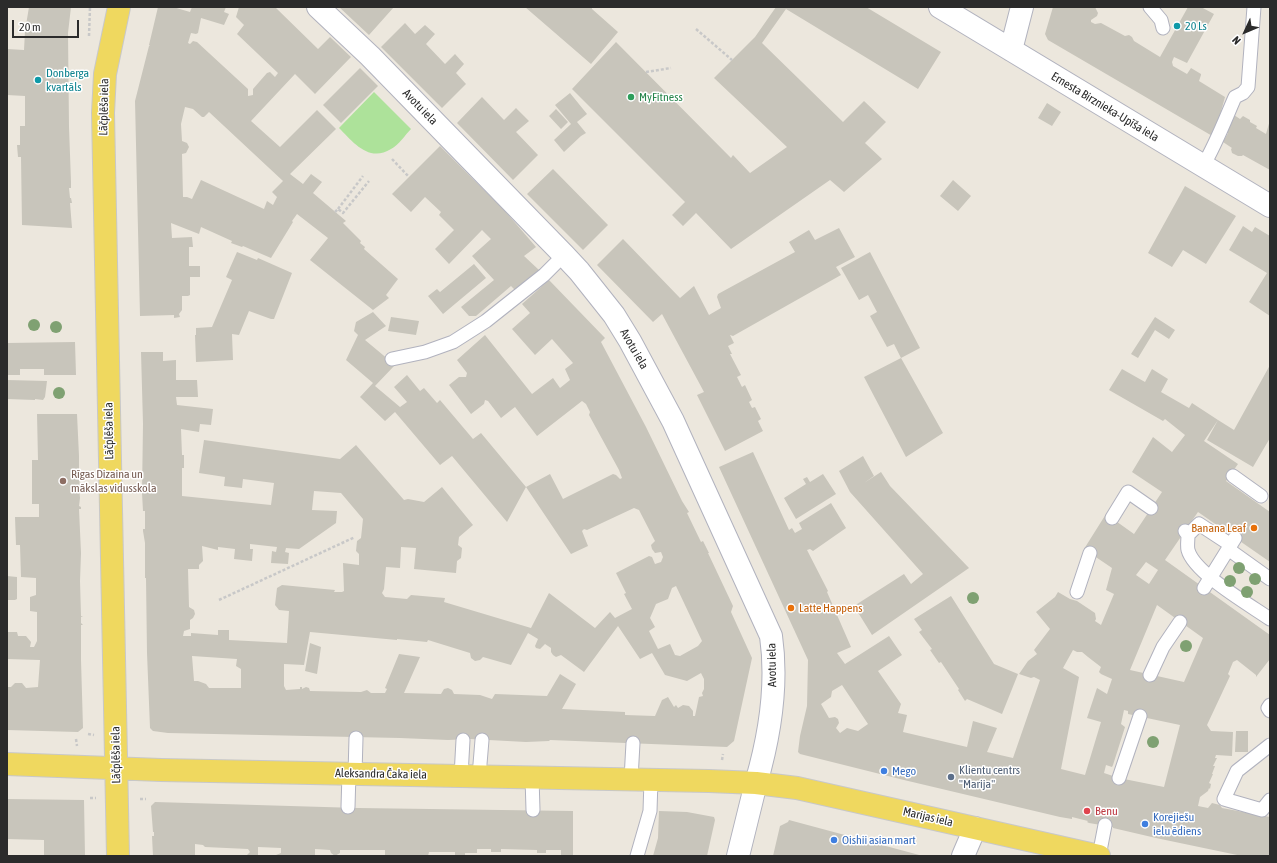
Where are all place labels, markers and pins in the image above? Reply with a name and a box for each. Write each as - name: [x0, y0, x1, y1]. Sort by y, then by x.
- place label: 20 Ls: [1185, 19, 1207, 33]
- marker: 20 Ls: [1172, 21, 1182, 31]
- place label: Donberga kvartāls: [46, 66, 89, 94]
- marker: Donberga kvartāls: [33, 75, 43, 85]
- place label: MyFitness: [639, 90, 683, 104]
- marker: MyFitness: [626, 92, 636, 102]
- place label: Rīgas Dizaina un mākslas vidusskola: [71, 467, 156, 495]
- marker: Rīgas Dizaina un mākslas vidusskola: [58, 476, 68, 486]
- place label: Banana Leaf: [1191, 521, 1246, 535]
- marker: Banana Leaf: [1249, 523, 1259, 533]
- place label: Latte Happens: [799, 601, 863, 615]
- marker: Latte Happens: [786, 603, 796, 613]
- place label: Klientu centrs "Marija": [959, 763, 1020, 791]
- place label: Mego: [892, 764, 916, 778]
- marker: Mego: [879, 766, 889, 776]
- marker: Klientu centrs "Marija": [946, 772, 956, 782]
- place label: Benu: [1095, 804, 1118, 818]
- marker: Benu: [1082, 806, 1092, 816]
- place label: Korejiešu ielu ēdiens: [1153, 810, 1201, 838]
- marker: Korejiešu ielu ēdiens: [1140, 819, 1150, 829]
- place label: Oishii asian mart: [842, 833, 916, 847]
- marker: Oishii asian mart: [829, 835, 839, 845]

